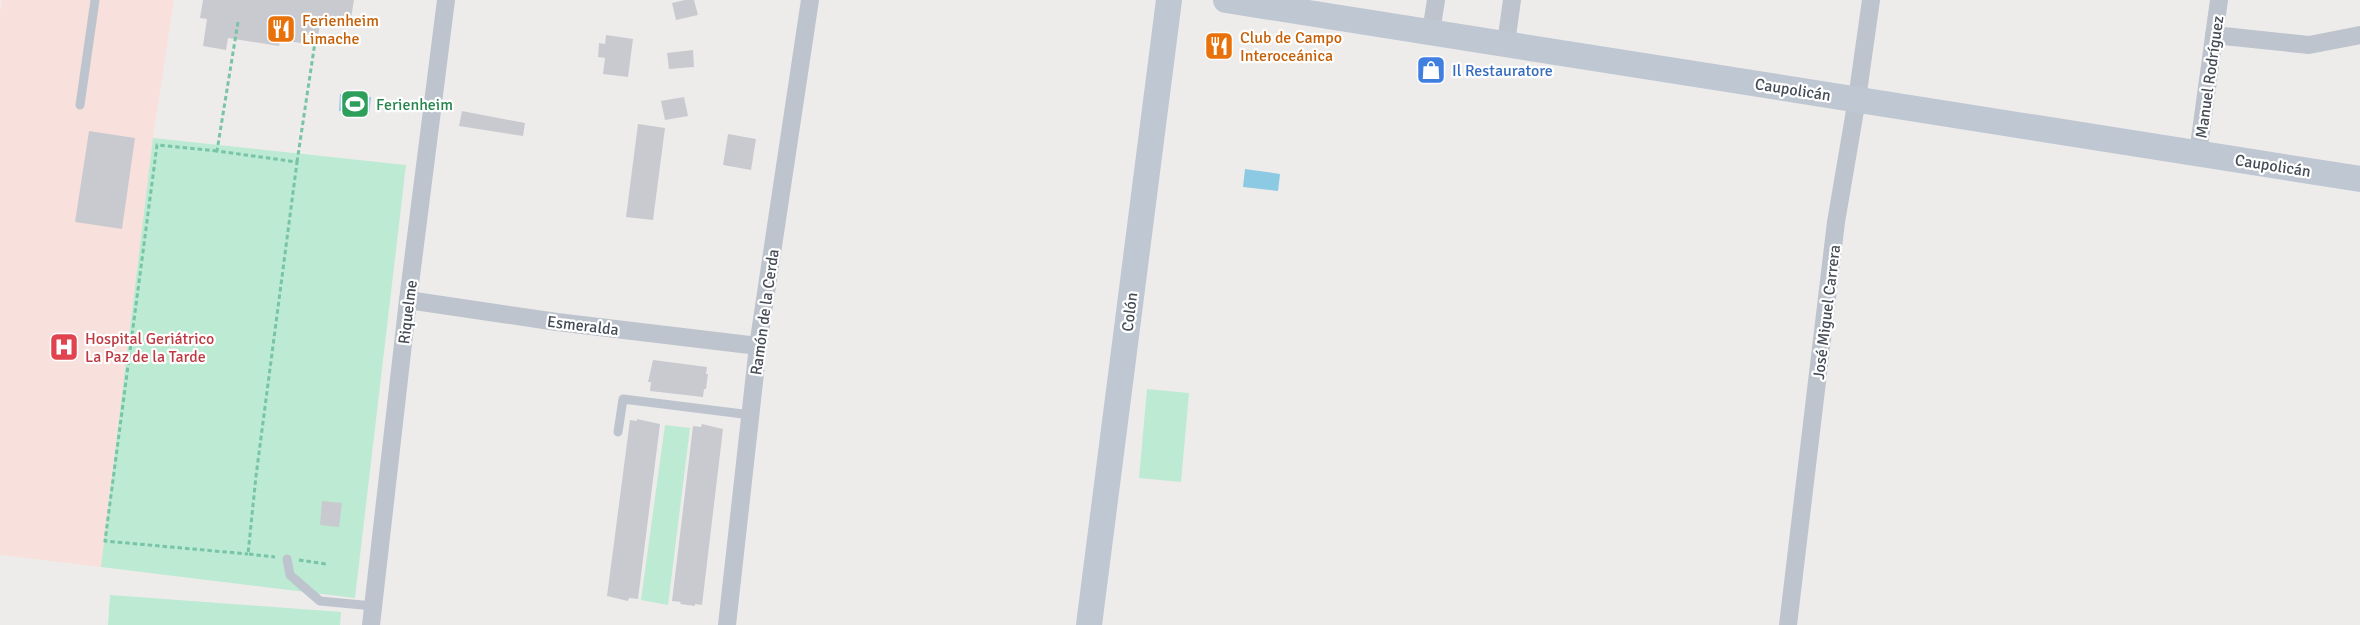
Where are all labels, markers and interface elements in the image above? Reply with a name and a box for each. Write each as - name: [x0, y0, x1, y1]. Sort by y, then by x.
- place label: Ferienheim Limache: [302, 11, 379, 49]
- restaurant icon: Ferienheim Limache: [265, 13, 297, 45]
- street label: Manuel Rodríguez: [2191, 14, 2229, 140]
- place label: Club de Campo Interoceánica: [1240, 28, 1342, 66]
- restaurant icon: Club de Campo Interoceánica: [1203, 30, 1235, 62]
- shop icon: Il Restauratore: [1415, 54, 1447, 86]
- place label: Il Restauratore: [1452, 61, 1553, 81]
- street label: Caupolicán: [1753, 74, 1832, 106]
- sports icon: Ferienheim: [339, 88, 371, 120]
- place label: Ferienheim: [376, 95, 453, 115]
- street label: Caupolicán: [2233, 150, 2312, 182]
- street label: José Miguel Carrera: [1809, 244, 1845, 381]
- street label: Ramón de la Cerda: [746, 248, 784, 376]
- street label: Riquelme: [394, 279, 422, 345]
- street label: Colón: [1118, 291, 1142, 333]
- street label: Esmeralda: [546, 312, 620, 340]
- place label: Hospital Geriátrico La Paz de la Tarde: [85, 329, 214, 367]
- hospital icon: Hospital Geriátrico La Paz de la Tarde: [48, 331, 80, 363]

